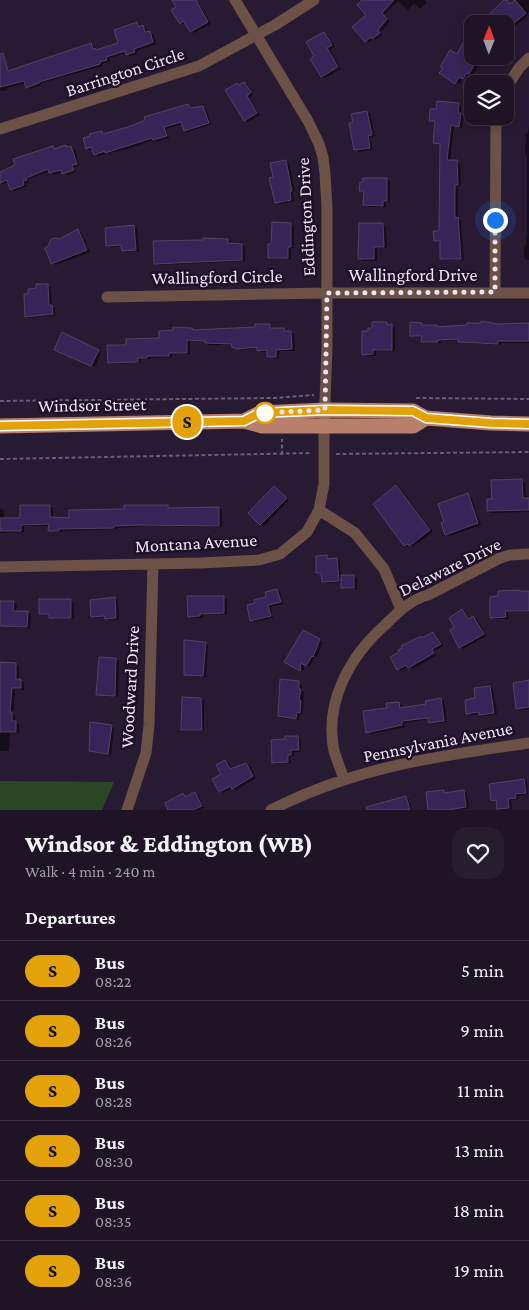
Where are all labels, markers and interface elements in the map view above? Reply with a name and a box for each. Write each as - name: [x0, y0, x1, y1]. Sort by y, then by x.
- north arrow: [464, 15, 514, 65]
- map controls: [464, 15, 514, 125]
- street label: Barrington Circle: [63, 43, 187, 101]
- button: layers: [464, 75, 514, 125]
- street label: Eddington Drive: [293, 157, 319, 277]
- your location: [483, 208, 508, 233]
- street label: Wallingford Drive: [349, 265, 477, 285]
- street label: Wallingford Circle: [151, 266, 283, 288]
- street label: Windsor Street: [38, 394, 147, 416]
- unlabelled marker: [254, 402, 276, 424]
- line badge: S: [171, 406, 203, 438]
- text: S: [183, 412, 192, 432]
- street label: Montana Avenue: [134, 530, 258, 556]
- street label: Delaware Drive: [396, 534, 504, 600]
- street label: Woodward Drive: [117, 625, 143, 749]
- street label: Pennsylvania Avenue: [362, 718, 514, 766]
- button: heart: [452, 827, 504, 879]
- text: Windsor & Eddington (WB): [25, 830, 313, 857]
- text: Walk · 4 min · 240 m: [25, 863, 155, 880]
- text: Departures: [25, 907, 116, 928]
- text: Bus: [95, 952, 125, 973]
- text: 5 min: [461, 960, 504, 981]
- text: S: [48, 961, 57, 981]
- text: 08:22: [95, 973, 131, 990]
- text: Bus: [95, 1012, 125, 1033]
- text: 9 min: [460, 1020, 504, 1041]
- text: S: [48, 1021, 57, 1041]
- text: 08:26: [95, 1033, 132, 1050]
- text: Bus: [95, 1072, 125, 1093]
- text: 11 min: [457, 1080, 504, 1101]
- text: S: [48, 1081, 57, 1101]
- text: 08:28: [95, 1093, 133, 1110]
- text: Bus: [95, 1132, 125, 1153]
- text: 13 min: [455, 1140, 504, 1161]
- text: S: [48, 1141, 57, 1161]
- text: 08:30: [95, 1153, 133, 1170]
- text: Bus: [95, 1192, 125, 1213]
- text: 18 min: [453, 1200, 504, 1221]
- text: S: [48, 1201, 57, 1221]
- text: 08:35: [95, 1213, 131, 1230]
- text: Bus: [95, 1252, 125, 1273]
- text: 19 min: [454, 1260, 504, 1281]
- text: S: [48, 1261, 57, 1281]
- text: 08:36: [95, 1273, 132, 1290]

